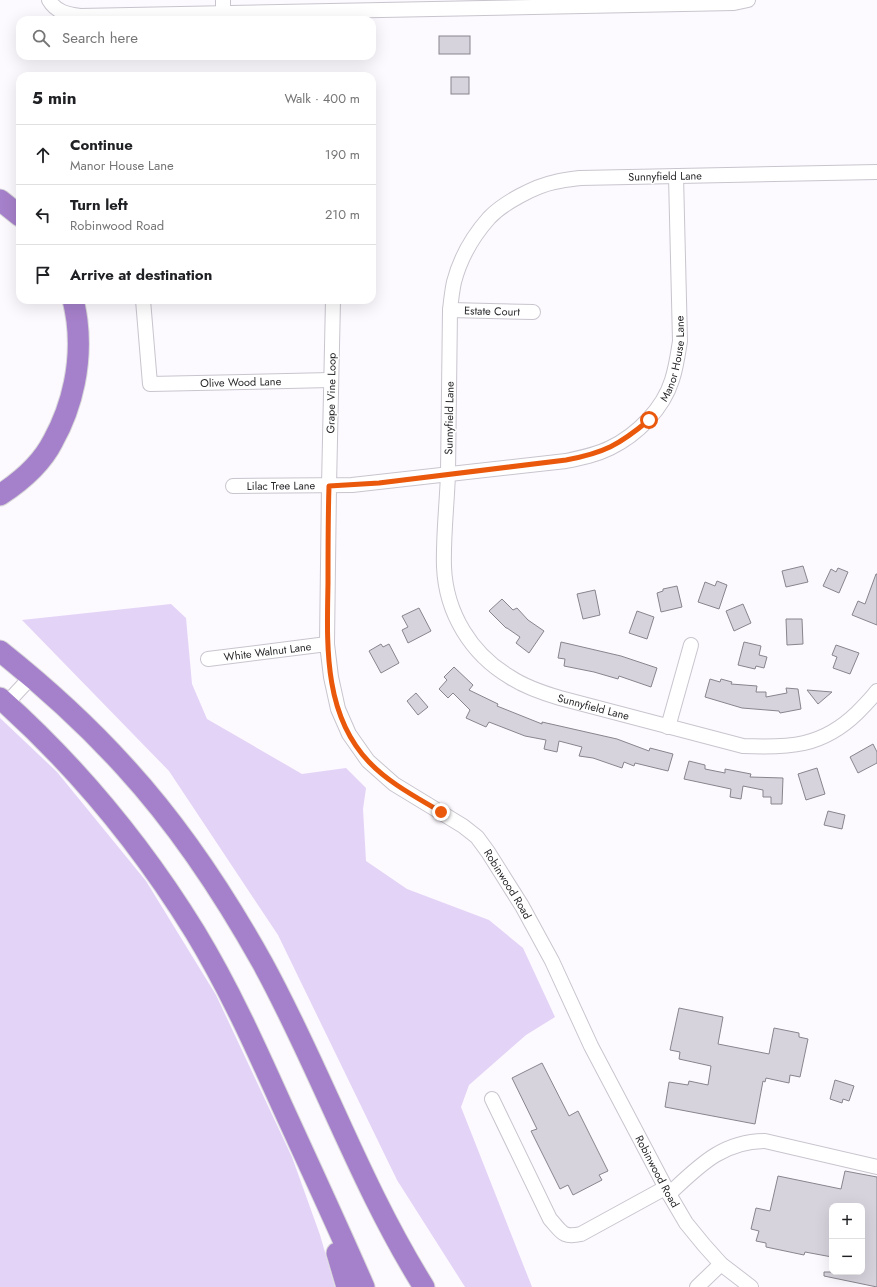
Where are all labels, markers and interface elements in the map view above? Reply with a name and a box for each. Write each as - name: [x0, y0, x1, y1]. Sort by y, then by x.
- search box: [16, 16, 376, 60]
- icon: search: [30, 27, 52, 49]
- text: Search here: [62, 27, 138, 49]
- text: 5 min: [32, 86, 76, 110]
- text: Walk · 400 m: [285, 89, 360, 108]
- text: Continue: [70, 134, 133, 156]
- icon: ahead: [32, 144, 54, 166]
- text: 190 m: [325, 145, 360, 164]
- text: Manor House Lane: [70, 156, 174, 175]
- street label: Sunnyfield Lane: [628, 167, 702, 185]
- text: Turn left: [70, 194, 128, 216]
- icon: left: [32, 204, 54, 226]
- text: 210 m: [325, 205, 360, 224]
- text: Robinwood Road: [70, 216, 164, 235]
- icon: arrive: [32, 264, 54, 286]
- text: Arrive at destination: [70, 264, 212, 286]
- street label: Estate Court: [464, 302, 520, 320]
- street label: Manor House Lane: [656, 315, 688, 404]
- street label: Grape Vine Loop: [322, 352, 340, 434]
- street label: Olive Wood Lane: [200, 373, 282, 391]
- street label: Sunnyfield Lane: [440, 381, 458, 455]
- route start: [640, 411, 658, 429]
- street label: Lilac Tree Lane: [247, 477, 316, 494]
- street label: White Walnut Lane: [223, 638, 313, 665]
- street label: Sunnyfield Lane: [556, 690, 631, 724]
- route end: [432, 803, 450, 821]
- street label: Robinwood Road: [480, 846, 536, 922]
- street label: Robinwood Road: [631, 1132, 683, 1210]
- map controls: [829, 1203, 865, 1275]
- button: +: [829, 1203, 865, 1239]
- button: −: [829, 1239, 865, 1275]

